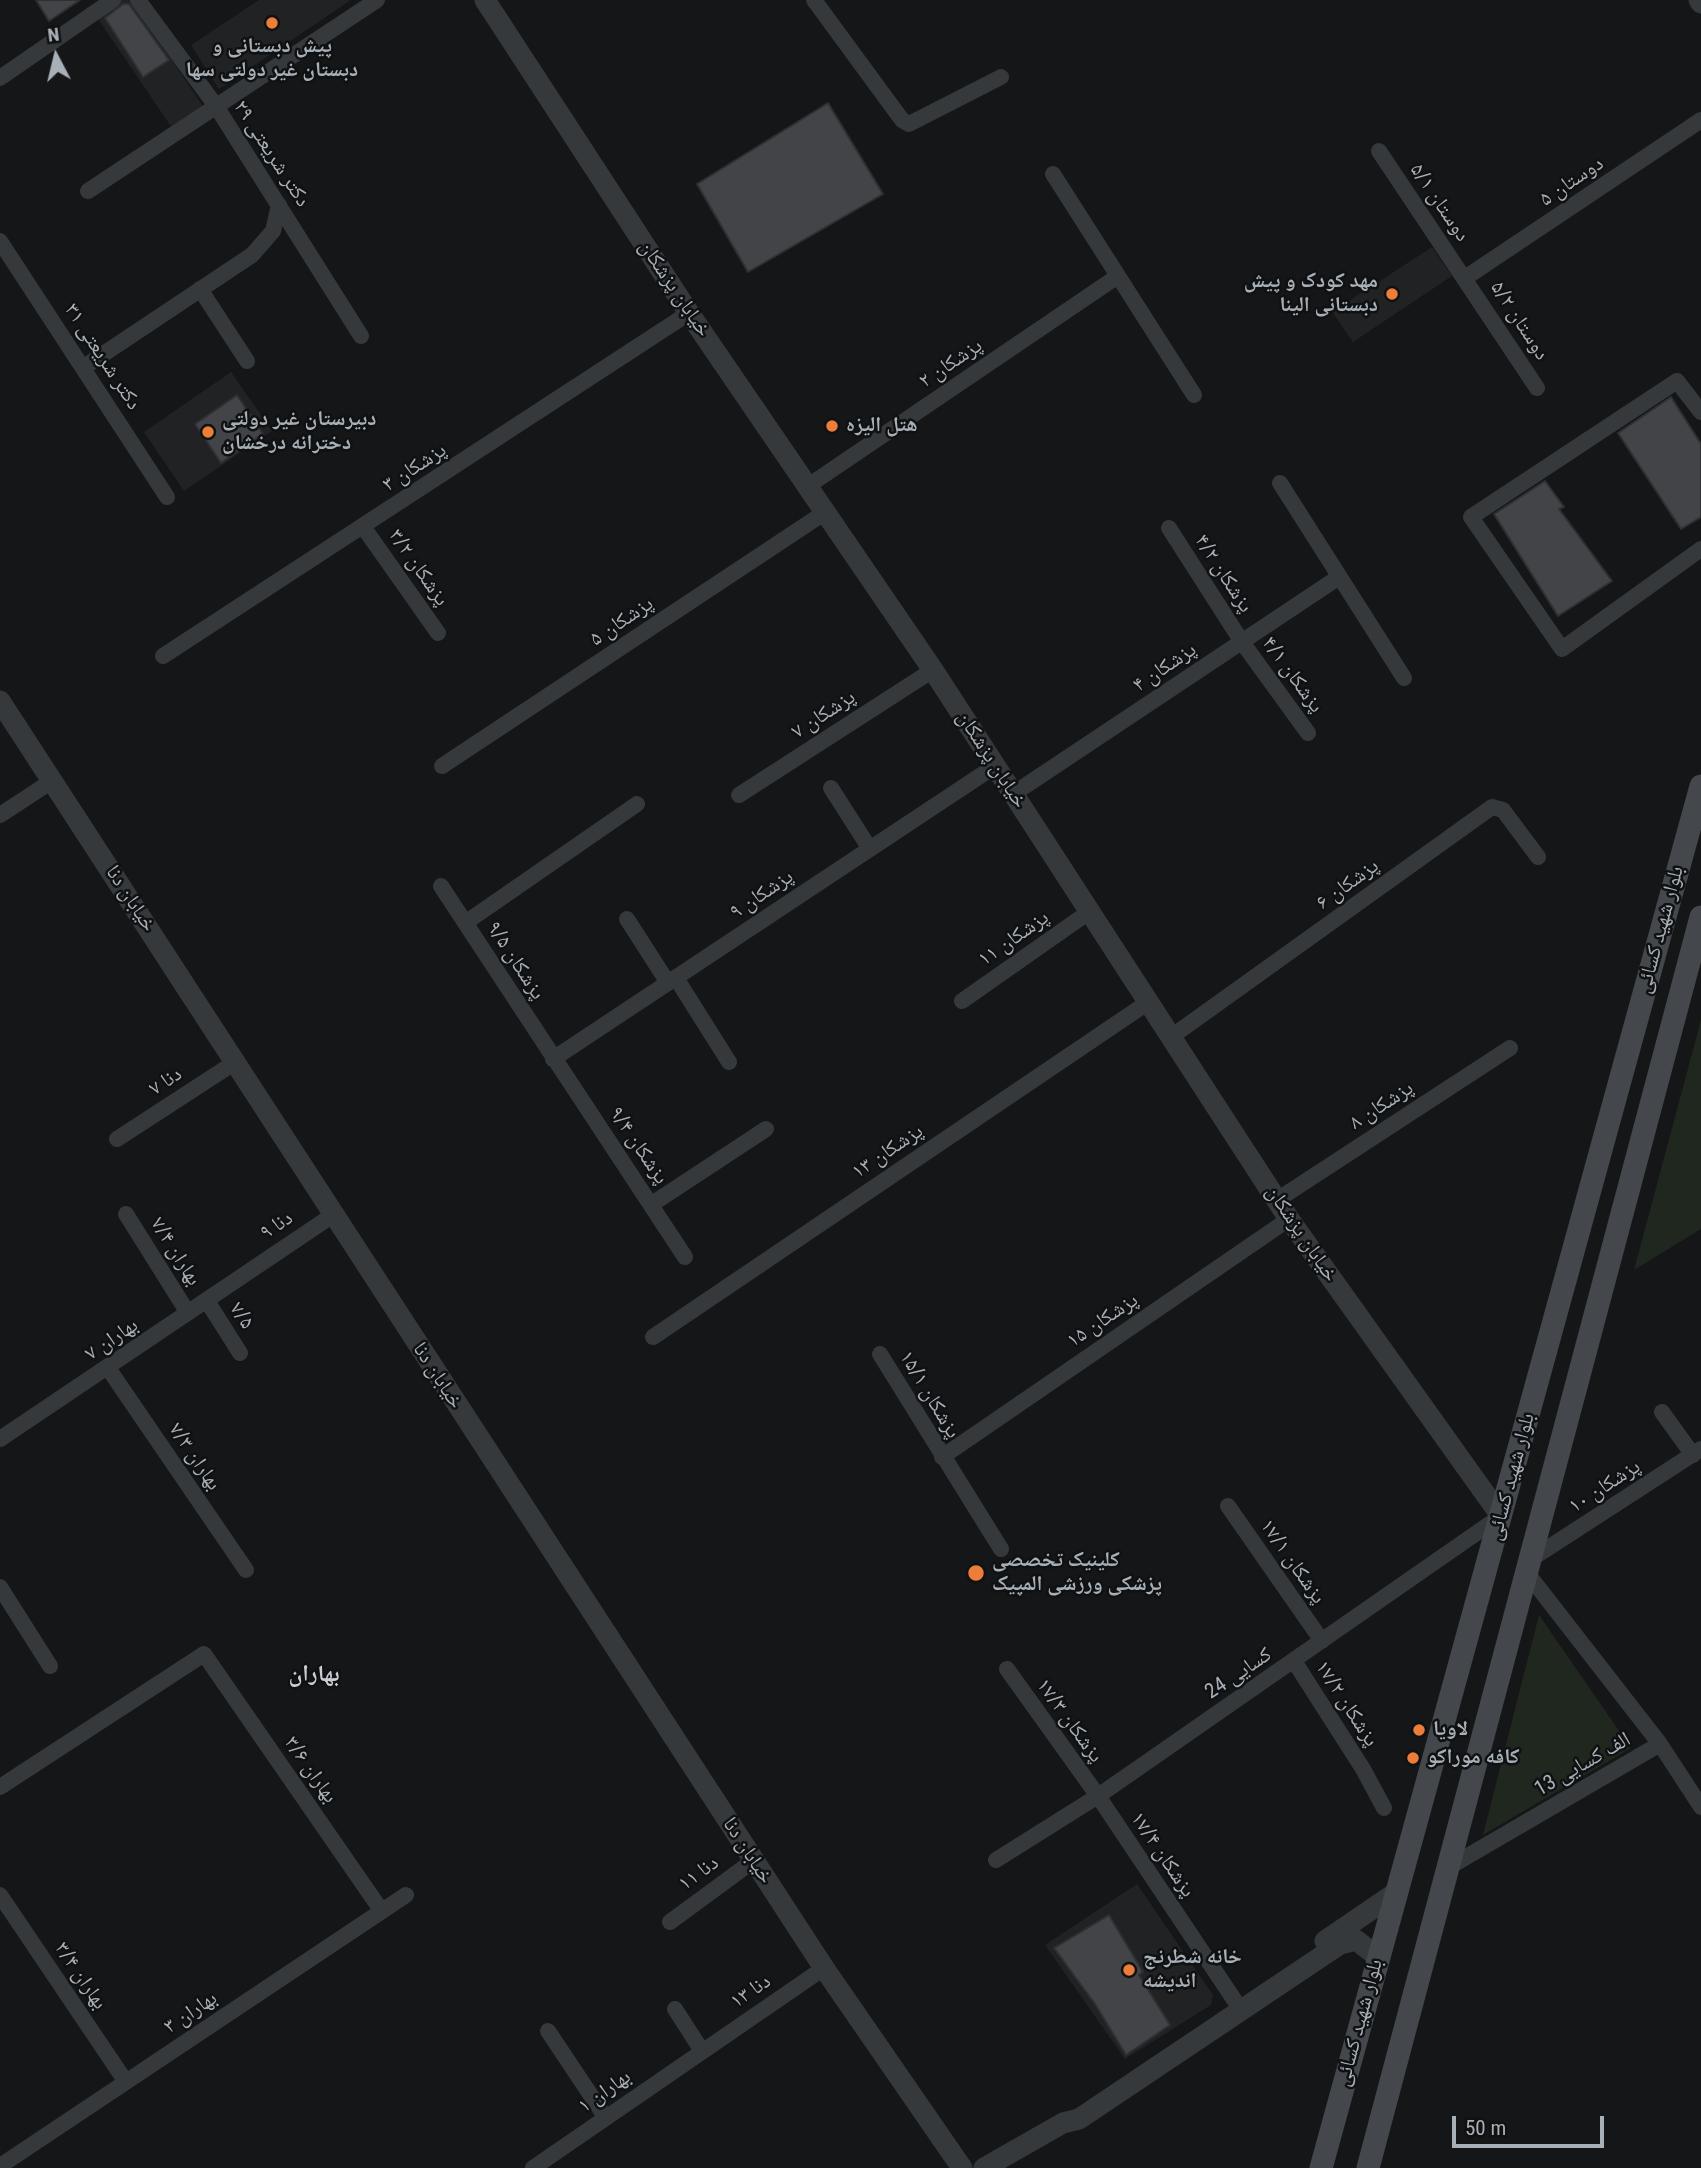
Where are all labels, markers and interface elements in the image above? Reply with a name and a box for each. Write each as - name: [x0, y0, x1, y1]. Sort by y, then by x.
- marker: پیش دبستانی و دبستان غیر دولتی سها: [264, 15, 280, 31]
- north arrow: [21, 21, 91, 91]
- text: N: [46, 23, 61, 47]
- place label: پیش دبستانی و دبستان غیر دولتی سها: [186, 34, 358, 84]
- street label: ۲۹ دکتر شریعتی: [227, 96, 315, 212]
- street label: ۵ دوستان: [1535, 151, 1609, 213]
- street label: ۵/۱ دوستان: [1404, 159, 1474, 247]
- street label: خیابان پزشکان: [632, 236, 716, 342]
- place label: مهد کودک و پیش دبستانی الینا: [1244, 269, 1378, 319]
- street label: ۵/۲ دوستان: [1484, 277, 1554, 365]
- marker: مهد کودک و پیش دبستانی الینا: [1384, 286, 1400, 302]
- street label: ۳۱ دکتر شریعتی: [58, 299, 146, 415]
- street label: ۲ پزشکان: [915, 334, 987, 394]
- place label: دبیرستان غیر دولتی دخترانه درخشان: [222, 407, 376, 457]
- place label: هتل الیزه: [846, 413, 917, 439]
- marker: هتل الیزه: [824, 418, 840, 434]
- marker: دبیرستان غیر دولتی دخترانه درخشان: [200, 424, 216, 440]
- street label: ۳ پزشکان: [378, 438, 452, 498]
- street label: ۳/۲ پزشکان: [382, 525, 454, 611]
- street label: ۴/۲ پزشکان: [1188, 530, 1258, 618]
- street label: ۵ پزشکان: [586, 592, 658, 652]
- street label: ۴/۱ پزشکان: [1256, 632, 1328, 718]
- street label: ۴ پزشکان: [1129, 638, 1201, 698]
- street label: ۷ پزشکان: [787, 685, 861, 745]
- street label: خیابان پزشکان: [950, 707, 1032, 813]
- street label: ۶ پزشکان: [1312, 854, 1384, 916]
- street label: خیابان دنا: [99, 861, 161, 937]
- street label: بلوار شهید کسائی: [1632, 863, 1690, 997]
- street label: ۹ پزشکان: [726, 865, 798, 925]
- street label: ۱۱ پزشکان: [974, 906, 1054, 972]
- street label: ۹/۵ پزشکان: [480, 917, 550, 1005]
- street label: ۷ دنا: [145, 1062, 187, 1102]
- street label: ۸ پزشکان: [1345, 1076, 1419, 1136]
- street label: ۹/۴ پزشکان: [603, 1102, 673, 1190]
- street label: ۱۳ پزشکان: [848, 1119, 928, 1185]
- street label: خیابان پزشکان: [1259, 1181, 1343, 1287]
- street label: ۹ دنا: [256, 1206, 298, 1246]
- street label: ۷/۴ بهاران: [144, 1213, 206, 1291]
- street label: ۱۵ پزشکان: [1063, 1288, 1143, 1354]
- street label: ۷/۵: [223, 1298, 259, 1334]
- street label: ۷ بهاران: [81, 1313, 143, 1367]
- street label: خیابان دنا: [406, 1338, 468, 1414]
- street label: ۱۵/۱ پزشکان: [893, 1347, 965, 1443]
- street label: بلوار شهید کسائی: [1483, 1410, 1541, 1544]
- street label: ۷/۳ بهاران: [162, 1418, 226, 1496]
- street label: ۱۰ پزشکان: [1564, 1455, 1646, 1519]
- street label: ۱۷/۱ پزشکان: [1254, 1515, 1330, 1609]
- place label: کلینیک تخصصی پزشکی ورزشی المپیک: [992, 1548, 1162, 1598]
- marker: کلینیک تخصصی پزشکی ورزشی المپیک: [966, 1563, 986, 1583]
- street label: کسایی 24: [1201, 1643, 1277, 1705]
- street label: ۱۷/۲ پزشکان: [1309, 1656, 1383, 1752]
- district label: بهاران: [288, 1661, 340, 1689]
- street label: ۱۷/۳ پزشکان: [1030, 1674, 1108, 1768]
- place label: لاویا: [1433, 1717, 1468, 1743]
- marker: لاویا: [1411, 1722, 1427, 1738]
- street label: 13 الف کسایی: [1531, 1727, 1635, 1803]
- street label: ۳/۶ بهاران: [278, 1732, 342, 1808]
- place label: کافه موراکو: [1427, 1745, 1520, 1771]
- marker: کافه موراکو: [1405, 1750, 1421, 1766]
- street label: ۱۷/۴ پزشکان: [1124, 1807, 1200, 1903]
- street label: خیابان دنا: [716, 1813, 778, 1889]
- street label: ۱۱ دنا: [674, 1851, 724, 1897]
- street label: ۳/۴ بهاران: [48, 1937, 112, 2015]
- place label: خانه شطرنج اندیشه: [1143, 1945, 1242, 1995]
- street label: بلوار شهید کسائی: [1331, 1956, 1389, 2090]
- marker: خانه شطرنج اندیشه: [1121, 1962, 1137, 1978]
- street label: ۱۳ دنا: [726, 1969, 776, 2015]
- street label: ۳ بهاران: [160, 1986, 222, 2040]
- street label: بهاران ۱: [574, 2065, 636, 2119]
- scale bar: [1456, 2102, 1608, 2146]
- text: 50 m: [1465, 2116, 1506, 2140]

